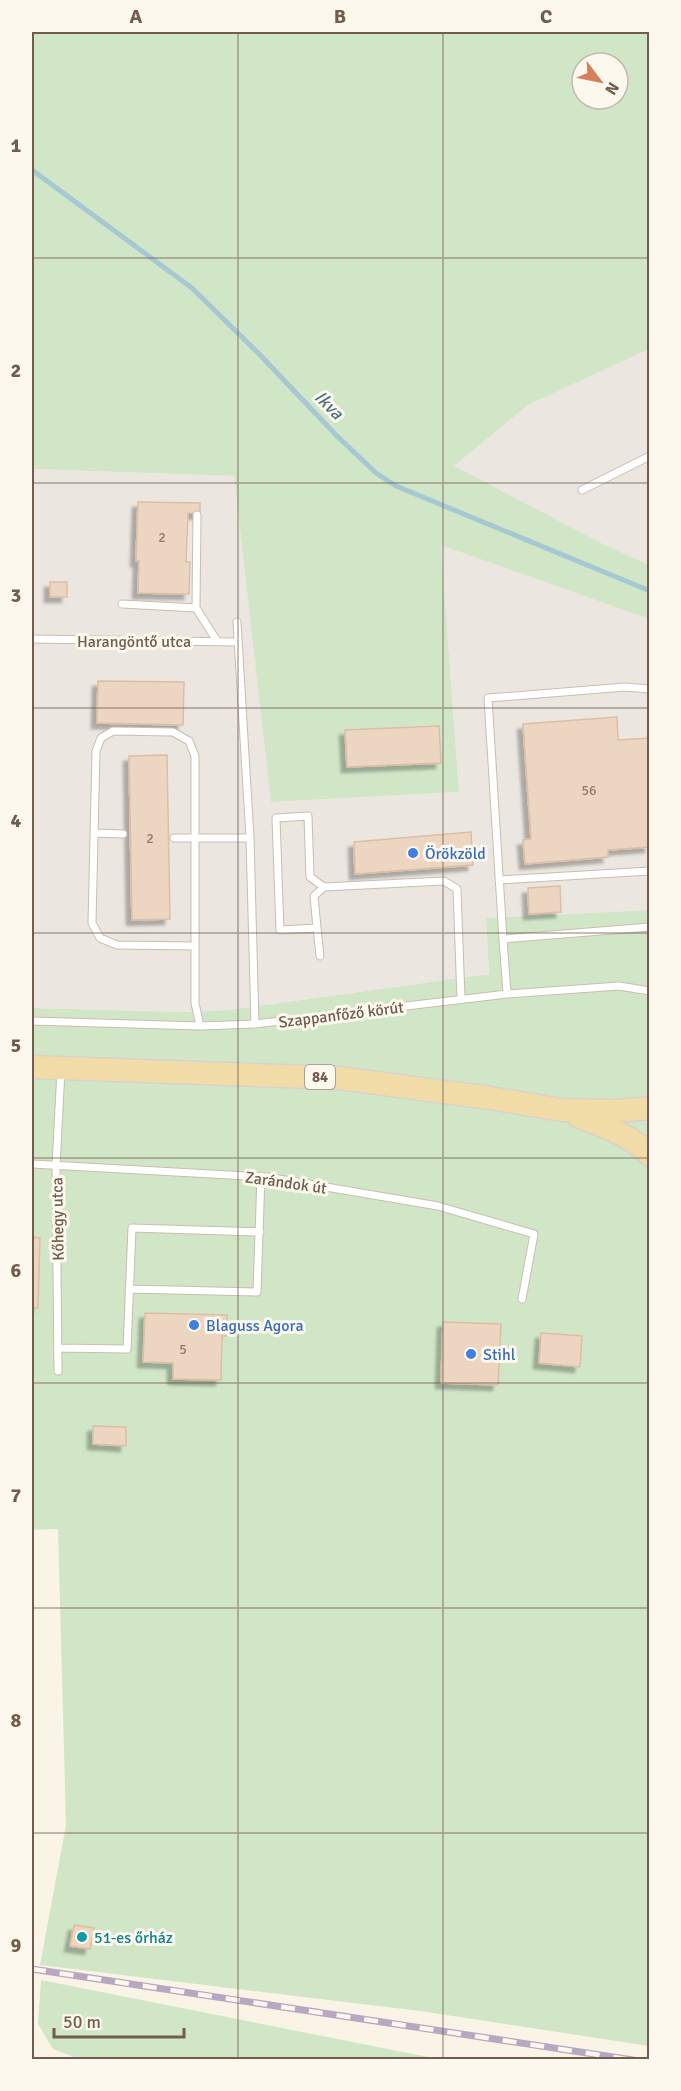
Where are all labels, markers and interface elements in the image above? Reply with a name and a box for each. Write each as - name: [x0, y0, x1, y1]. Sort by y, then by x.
- text: A: [130, 4, 143, 29]
- text: B: [334, 4, 346, 29]
- text: C: [540, 4, 552, 29]
- north arrow: [570, 51, 630, 111]
- text: N: [600, 78, 623, 98]
- text: 1: [11, 133, 22, 158]
- text: 2: [11, 358, 21, 383]
- water label: Ikva: [310, 386, 349, 425]
- house number: 2: [158, 529, 166, 546]
- text: 3: [11, 583, 21, 608]
- street label: Harangöntő utca: [77, 632, 191, 652]
- house number: 56: [581, 782, 597, 799]
- text: 4: [11, 808, 22, 833]
- house number: 2: [146, 830, 154, 847]
- place label: Örökzöld: [425, 844, 486, 864]
- marker: Örökzöld: [406, 846, 420, 860]
- street label: Szappanfőző körút: [277, 997, 405, 1033]
- text: 5: [11, 1033, 21, 1058]
- road number: 84: [305, 1065, 335, 1089]
- street label: Zarándok út: [244, 1167, 328, 1199]
- street label: Kőhegy utca: [47, 1177, 69, 1261]
- text: 6: [11, 1258, 22, 1283]
- place label: Blaguss Agora: [206, 1316, 304, 1336]
- marker: Blaguss Agora: [187, 1318, 201, 1332]
- house number: 5: [179, 1341, 187, 1358]
- place label: Stihl: [483, 1345, 516, 1365]
- marker: Stihl: [464, 1347, 478, 1361]
- text: 7: [11, 1483, 22, 1508]
- text: 8: [11, 1708, 22, 1733]
- place label: 51-es őrház: [94, 1928, 173, 1948]
- marker: 51-es őrház: [75, 1930, 89, 1944]
- text: 9: [11, 1933, 22, 1958]
- scale bar: [54, 2001, 184, 2039]
- text: 50 m: [63, 2011, 101, 2033]

